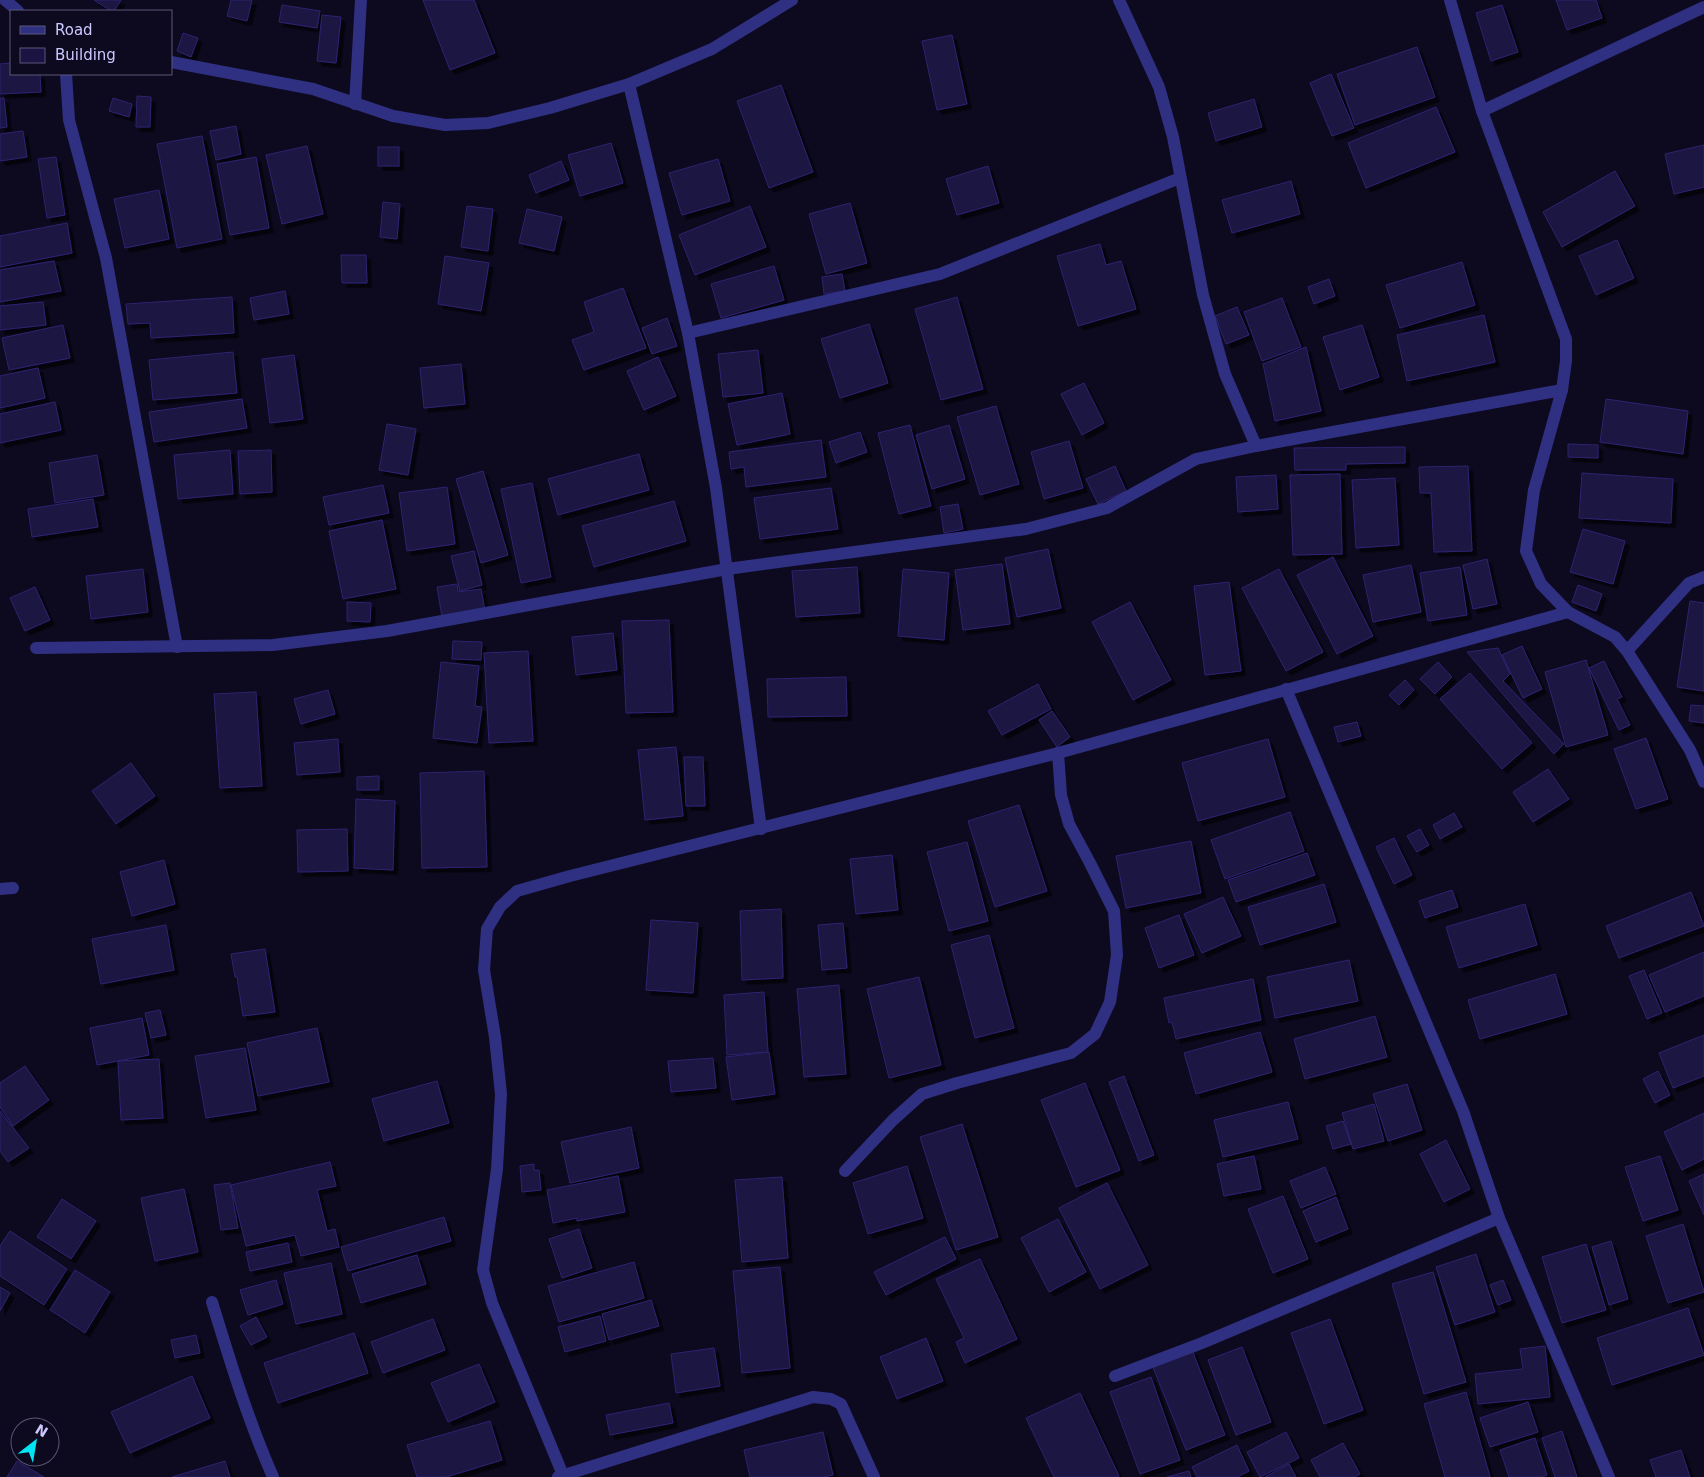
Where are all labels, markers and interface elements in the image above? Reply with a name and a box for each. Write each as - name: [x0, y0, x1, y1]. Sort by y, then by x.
- legend: [10, 10, 172, 75]
- text: Road: [55, 21, 93, 39]
- text: Building: [55, 46, 116, 64]
- north arrow: [10, 1417, 60, 1467]
- text: N: [33, 1421, 51, 1441]

